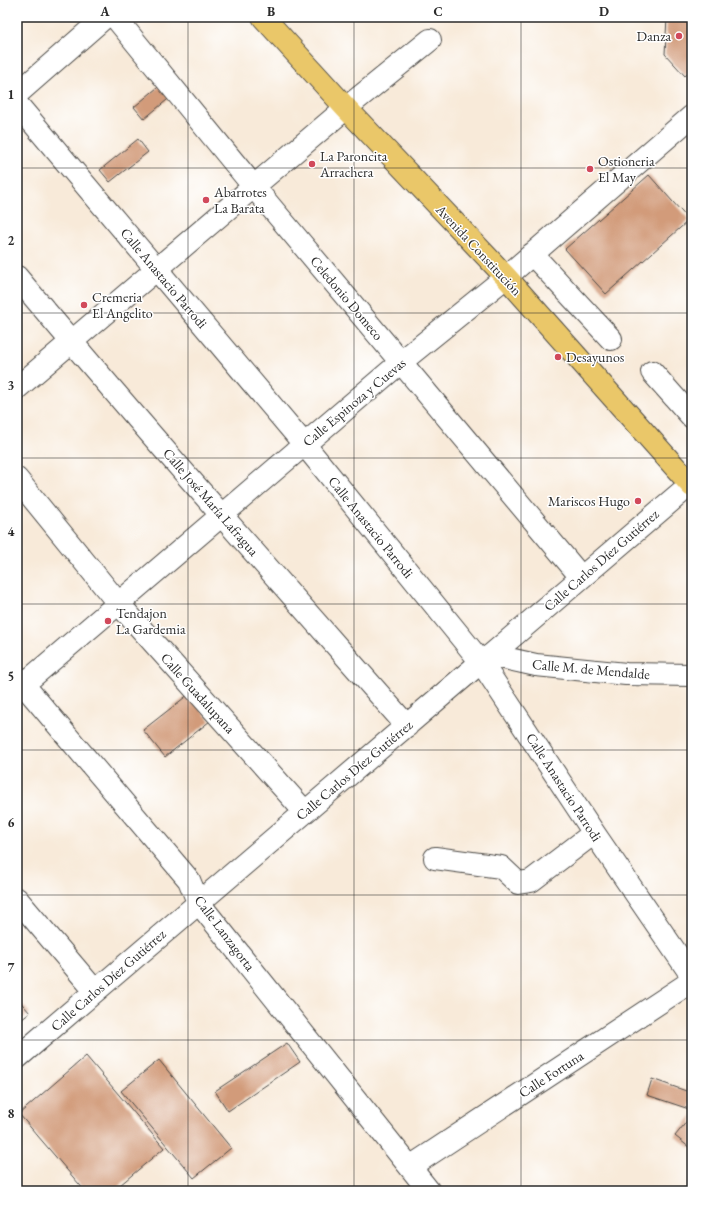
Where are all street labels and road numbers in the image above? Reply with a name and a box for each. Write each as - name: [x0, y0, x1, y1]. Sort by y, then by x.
- street label: Avenida Constitución: [431, 200, 526, 300]
- street label: Calle Anastacio Parrodi: [117, 224, 212, 332]
- street label: Celedonio Domeco: [306, 252, 388, 344]
- street label: Calle Espinoza y Cuevas: [299, 353, 410, 450]
- street label: Calle José María Lafragua: [159, 444, 263, 560]
- street label: Calle Anastacio Parrodi: [324, 472, 418, 582]
- street label: Calle Carlos Díez Gutiérrez: [540, 505, 663, 615]
- street label: Calle Guadalupana: [157, 649, 239, 737]
- street label: Calle M. de Mendalde: [531, 655, 651, 683]
- street label: Calle Carlos Díez Gutiérrez: [292, 715, 417, 824]
- street label: Calle Anastacio Parrodi: [522, 729, 606, 845]
- street label: Calle Lanzagorta: [191, 892, 260, 975]
- street label: Calle Carlos Díez Gutiérrez: [47, 925, 170, 1035]
- street label: Calle Fortuna: [515, 1046, 587, 1102]

